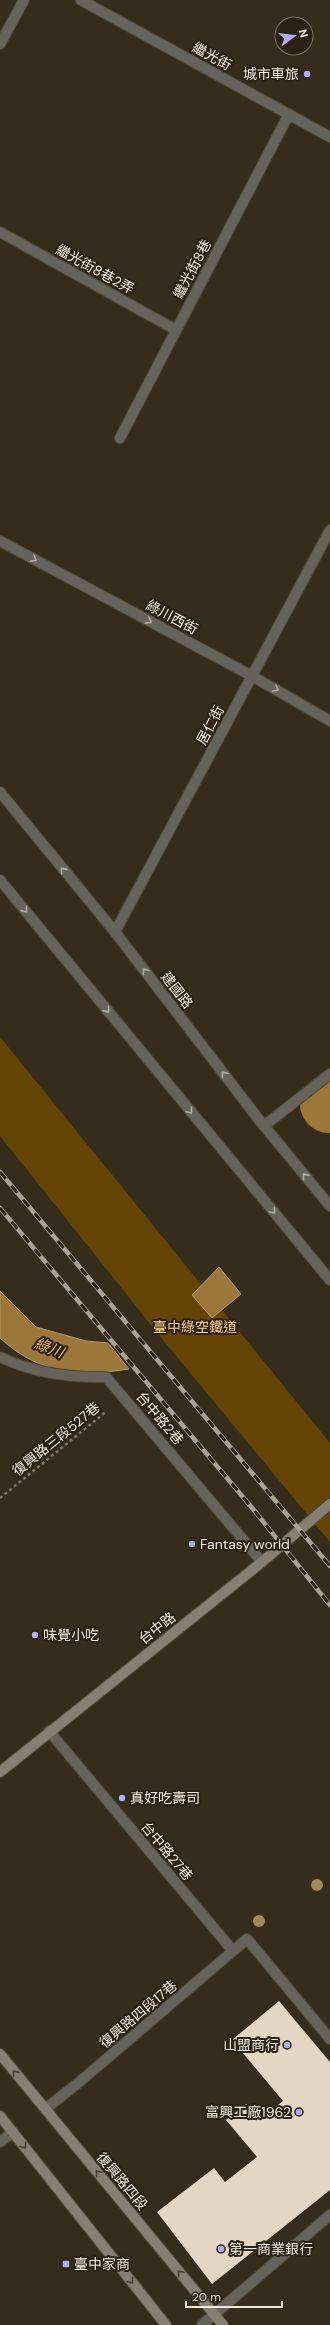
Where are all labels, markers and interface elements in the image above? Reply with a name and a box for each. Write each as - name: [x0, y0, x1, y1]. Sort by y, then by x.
- north arrow: [274, 16, 314, 56]
- text: N: [296, 28, 311, 39]
- street label: 繼光街: [189, 38, 235, 74]
- place label: 城市車旅: [243, 65, 299, 83]
- marker: 城市車旅: [302, 69, 312, 79]
- street label: 繼光街8巷: [169, 236, 215, 302]
- street label: 繼光街8巷2弄: [53, 240, 137, 298]
- one-way arrow: [30, 555, 38, 562]
- street label: 綠川西街: [143, 596, 201, 638]
- one-way arrow: [145, 616, 152, 623]
- one-way arrow: [271, 685, 279, 692]
- street label: 居仁街: [192, 702, 228, 748]
- one-way arrow: [61, 867, 68, 874]
- one-way arrow: [20, 905, 27, 912]
- one-way arrow: [142, 968, 150, 975]
- street label: 建國路: [157, 968, 197, 1012]
- one-way arrow: [103, 1006, 110, 1013]
- one-way arrow: [222, 1072, 229, 1079]
- one-way arrow: [185, 1106, 192, 1113]
- one-way arrow: [303, 1173, 310, 1180]
- one-way arrow: [268, 1206, 275, 1213]
- park label: 臺中綠空鐵道: [153, 1318, 237, 1336]
- water label: 綠川: [31, 1333, 68, 1363]
- street label: 台中路2巷: [133, 1388, 187, 1448]
- street label: 復興路三段527巷: [9, 1398, 103, 1480]
- place label: Fantasy world: [200, 1535, 290, 1553]
- marker: Fantasy world: [187, 1539, 197, 1549]
- street label: 台中路: [135, 1608, 179, 1648]
- place label: 味覺小吃: [43, 1626, 99, 1644]
- marker: 味覺小吃: [30, 1630, 40, 1640]
- place label: 真好吃壽司: [130, 1789, 200, 1807]
- marker: 真好吃壽司: [117, 1793, 127, 1803]
- street label: 台中路27巷: [137, 1818, 197, 1884]
- street label: 復興路四段17巷: [96, 1976, 180, 2052]
- place label: 山盟商行: [223, 2036, 279, 2054]
- marker: 山盟商行: [282, 2040, 292, 2050]
- one-way arrow: [13, 2070, 20, 2077]
- place label: 富興工廠1962: [205, 2103, 291, 2121]
- marker: 富興工廠1962: [294, 2107, 304, 2117]
- one-way arrow: [20, 2142, 27, 2149]
- street label: 復興路四段: [93, 2148, 151, 2214]
- one-way arrow: [95, 2171, 102, 2178]
- place label: 第一商業銀行: [229, 2240, 313, 2258]
- marker: 第一商業銀行: [216, 2244, 226, 2254]
- place label: 臺中家商: [74, 2255, 130, 2273]
- marker: 臺中家商: [61, 2259, 71, 2269]
- one-way arrow: [178, 2271, 185, 2278]
- one-way arrow: [127, 2277, 134, 2284]
- scale bar: [186, 2283, 282, 2309]
- text: 20 m: [192, 2289, 221, 2305]

